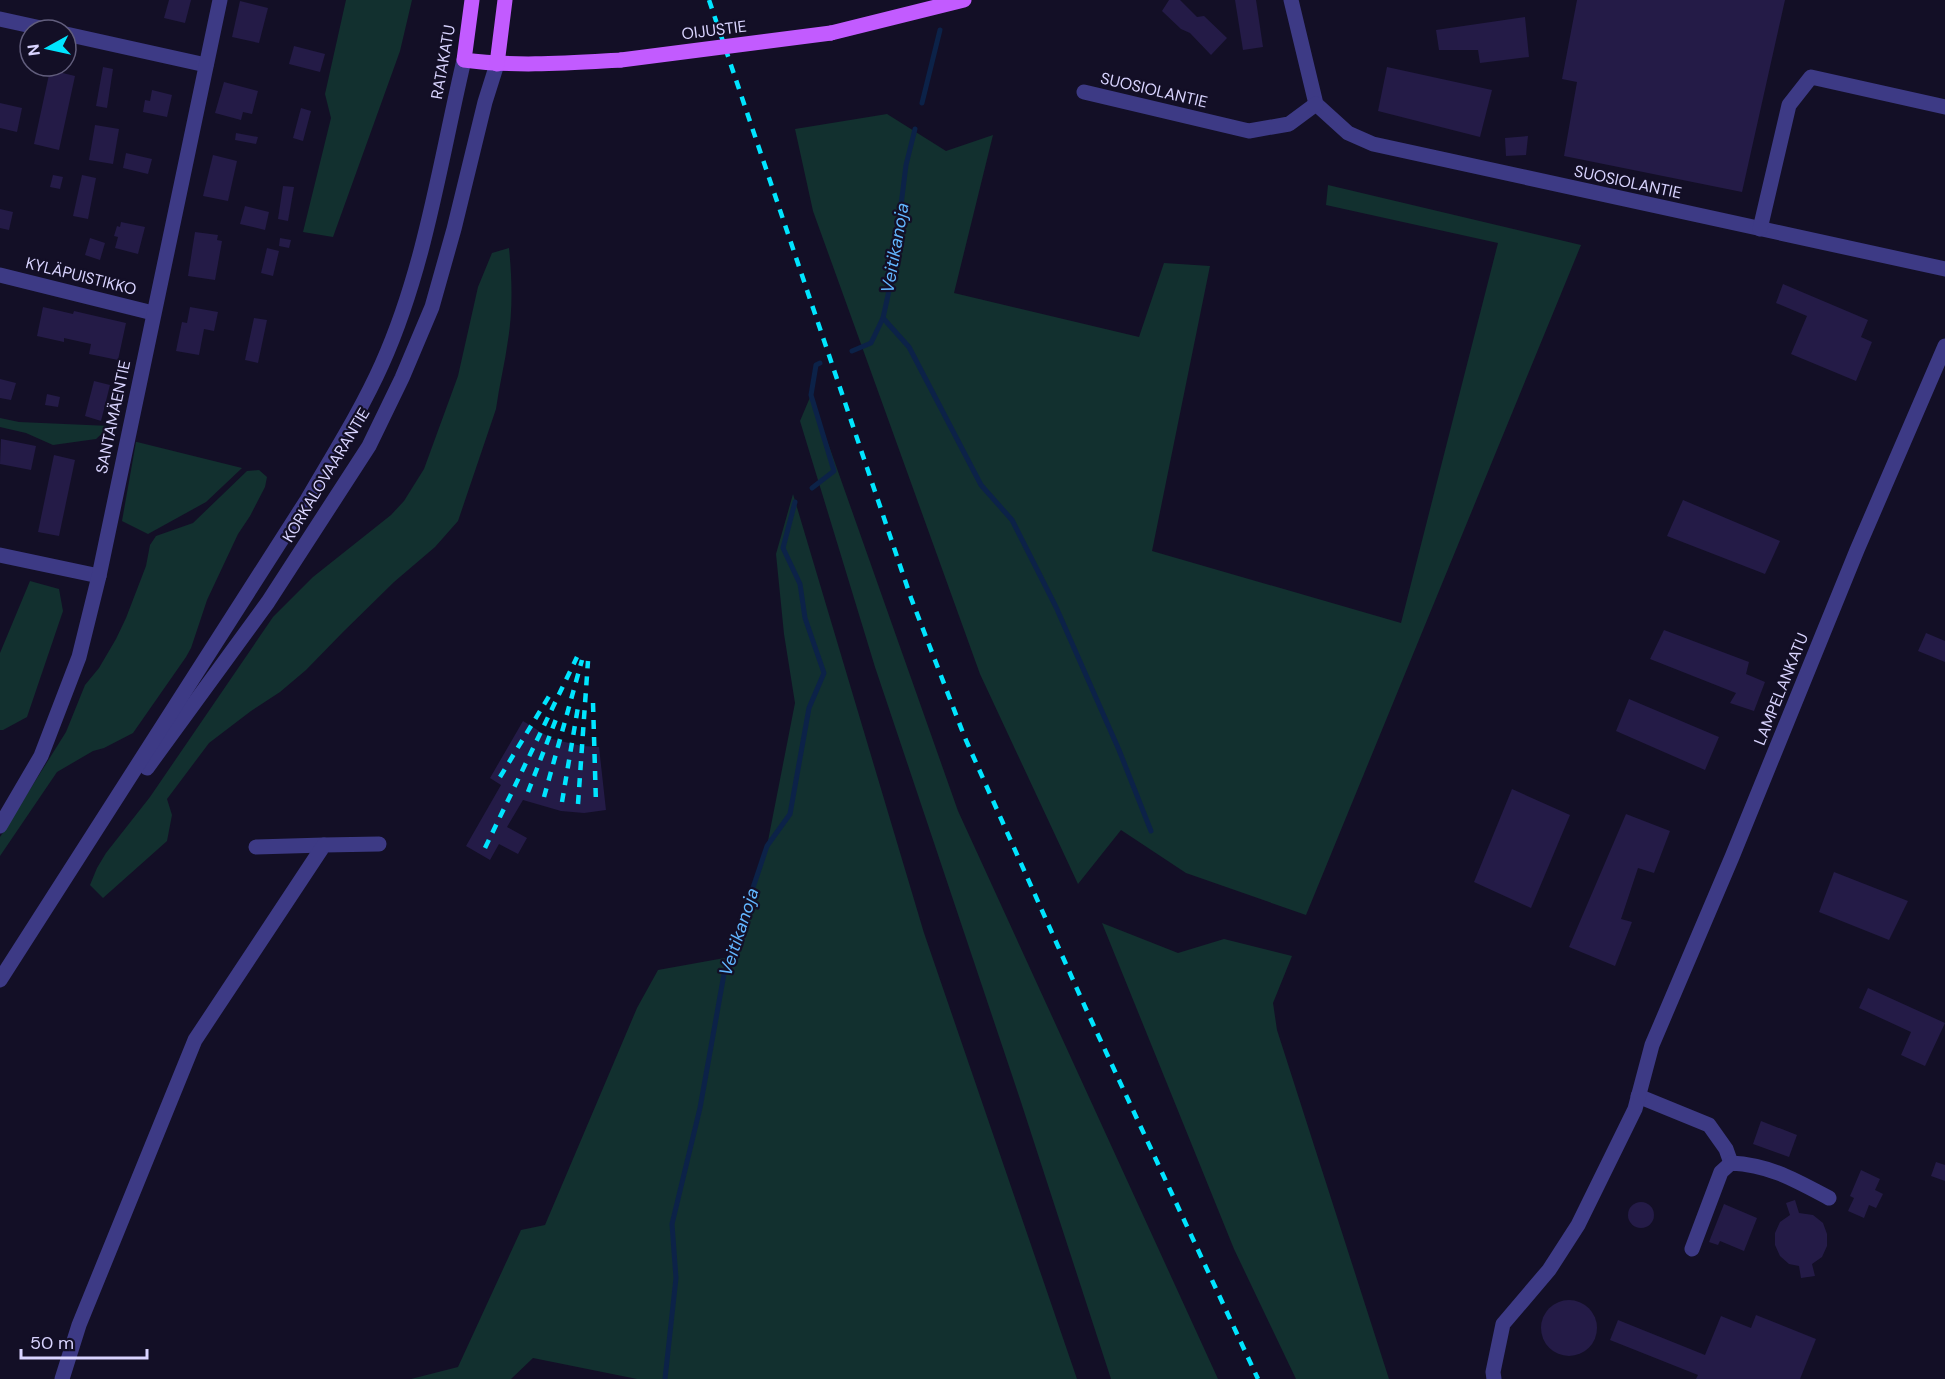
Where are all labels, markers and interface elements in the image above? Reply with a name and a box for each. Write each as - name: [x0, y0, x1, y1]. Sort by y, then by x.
- street label: OIJUSTIE: [680, 16, 748, 44]
- north arrow: [18, 18, 78, 78]
- street label: RATAKATU: [426, 23, 460, 101]
- text: N: [22, 43, 45, 57]
- street label: SUOSIOLANTIE: [1098, 67, 1210, 113]
- street label: SUOSIOLANTIE: [1572, 160, 1684, 204]
- water label: Veitikanoja: [875, 201, 915, 295]
- street label: KYLÄPUISTIKKO: [23, 252, 139, 300]
- street label: SANTAMÄENTIE: [91, 358, 135, 476]
- street label: KORKALOVAARANTIE: [278, 404, 374, 546]
- street label: LAMPELANKATU: [1749, 630, 1813, 748]
- water label: Veitikanoja: [713, 885, 765, 979]
- scale bar: [21, 1322, 147, 1360]
- text: 50 m: [30, 1331, 74, 1355]

